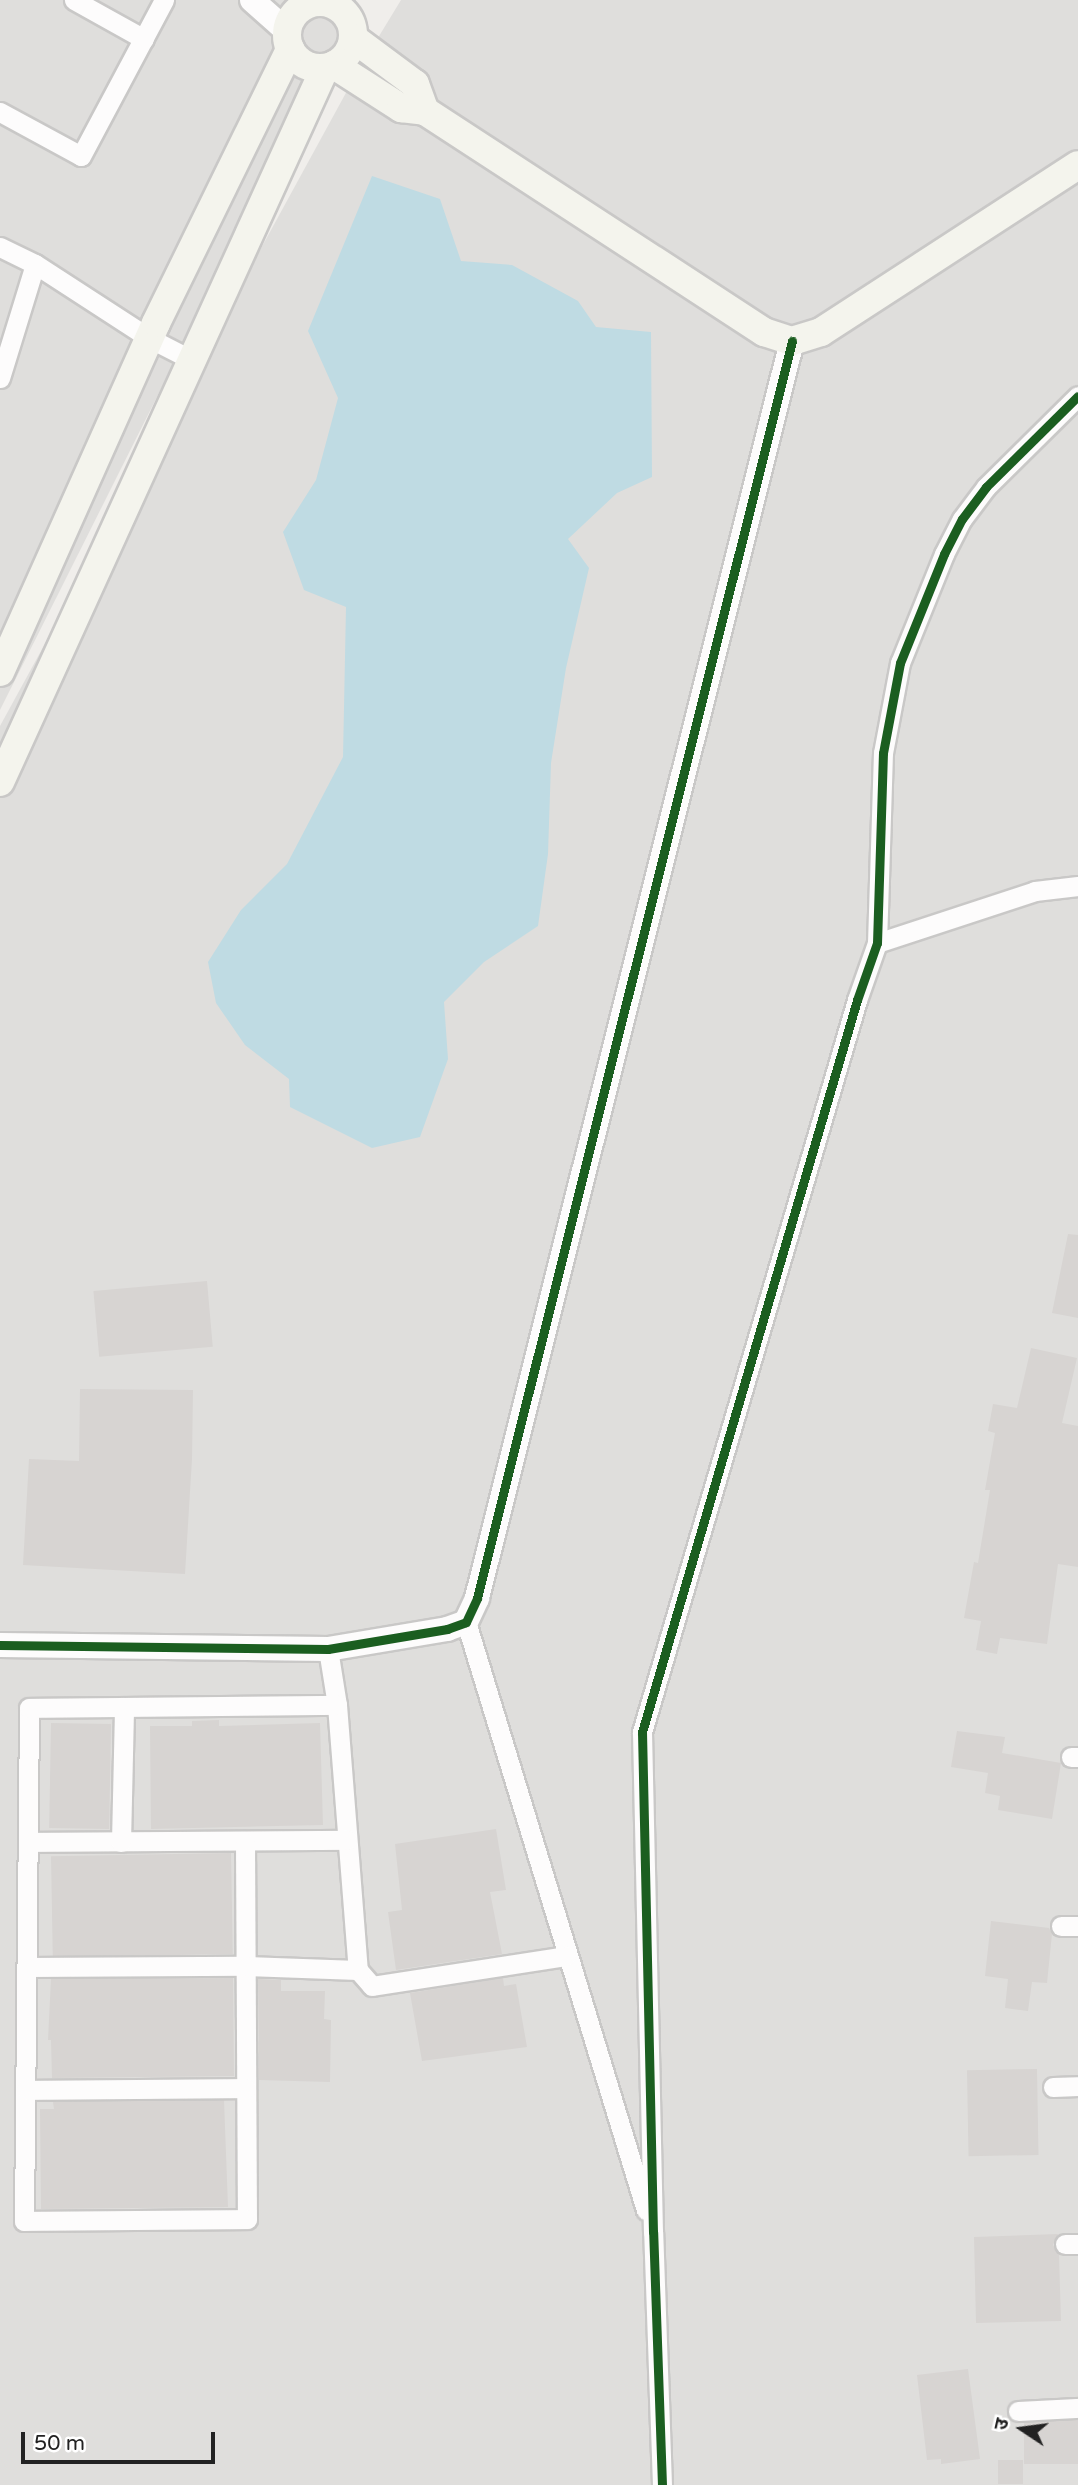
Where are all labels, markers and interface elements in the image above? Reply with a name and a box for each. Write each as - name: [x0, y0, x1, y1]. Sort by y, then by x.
- north arrow: [987, 2394, 1057, 2464]
- text: उ: [990, 2416, 1014, 2432]
- scale bar: [24, 2418, 219, 2462]
- text: 50 m: [34, 2431, 85, 2456]

